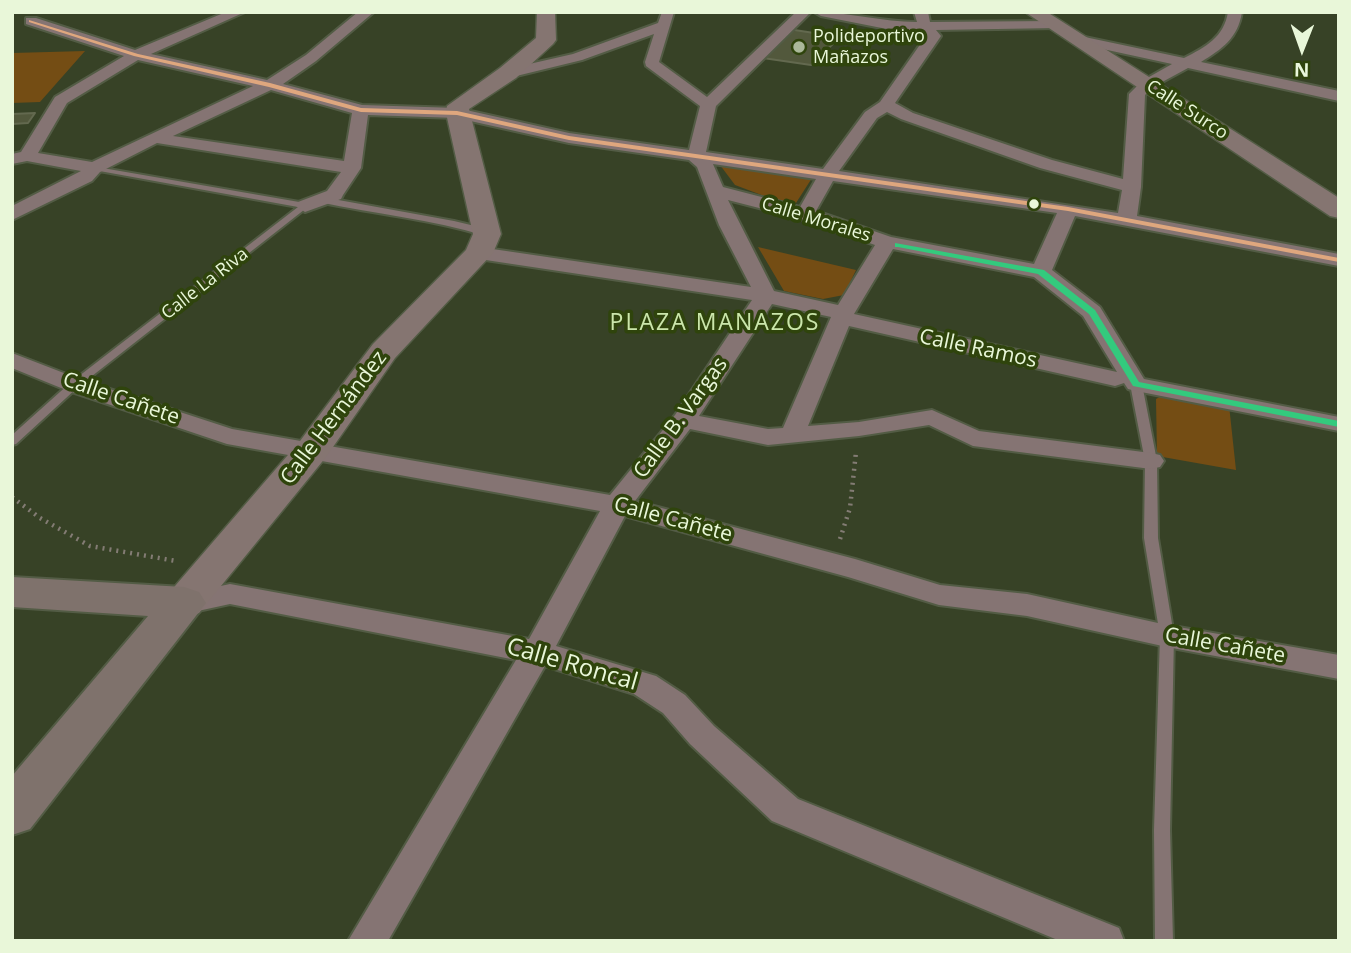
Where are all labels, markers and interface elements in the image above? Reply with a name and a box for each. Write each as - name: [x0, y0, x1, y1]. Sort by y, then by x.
- north arrow: [1267, 14, 1337, 84]
- place label: Polideportivo Mañazos: [813, 26, 925, 68]
- marker: Polideportivo Mañazos: [791, 39, 807, 55]
- text: N: [1294, 57, 1310, 83]
- street label: Calle Surco: [1142, 76, 1232, 144]
- street label: Calle Morales: [759, 193, 873, 247]
- unlabelled marker: [1027, 197, 1041, 211]
- street label: Calle La Riva: [157, 243, 253, 325]
- district label: PLAZA MANAZOS: [611, 309, 819, 337]
- street label: Calle Ramos: [917, 324, 1039, 374]
- street label: Calle Hernández: [276, 346, 392, 490]
- street label: Calle B. Vargas: [629, 353, 733, 483]
- street label: Calle Cañete: [59, 367, 183, 431]
- street label: Calle Cañete: [611, 492, 735, 548]
- street label: Calle Cañete: [1163, 623, 1287, 669]
- street label: Calle Roncal: [503, 633, 641, 697]

